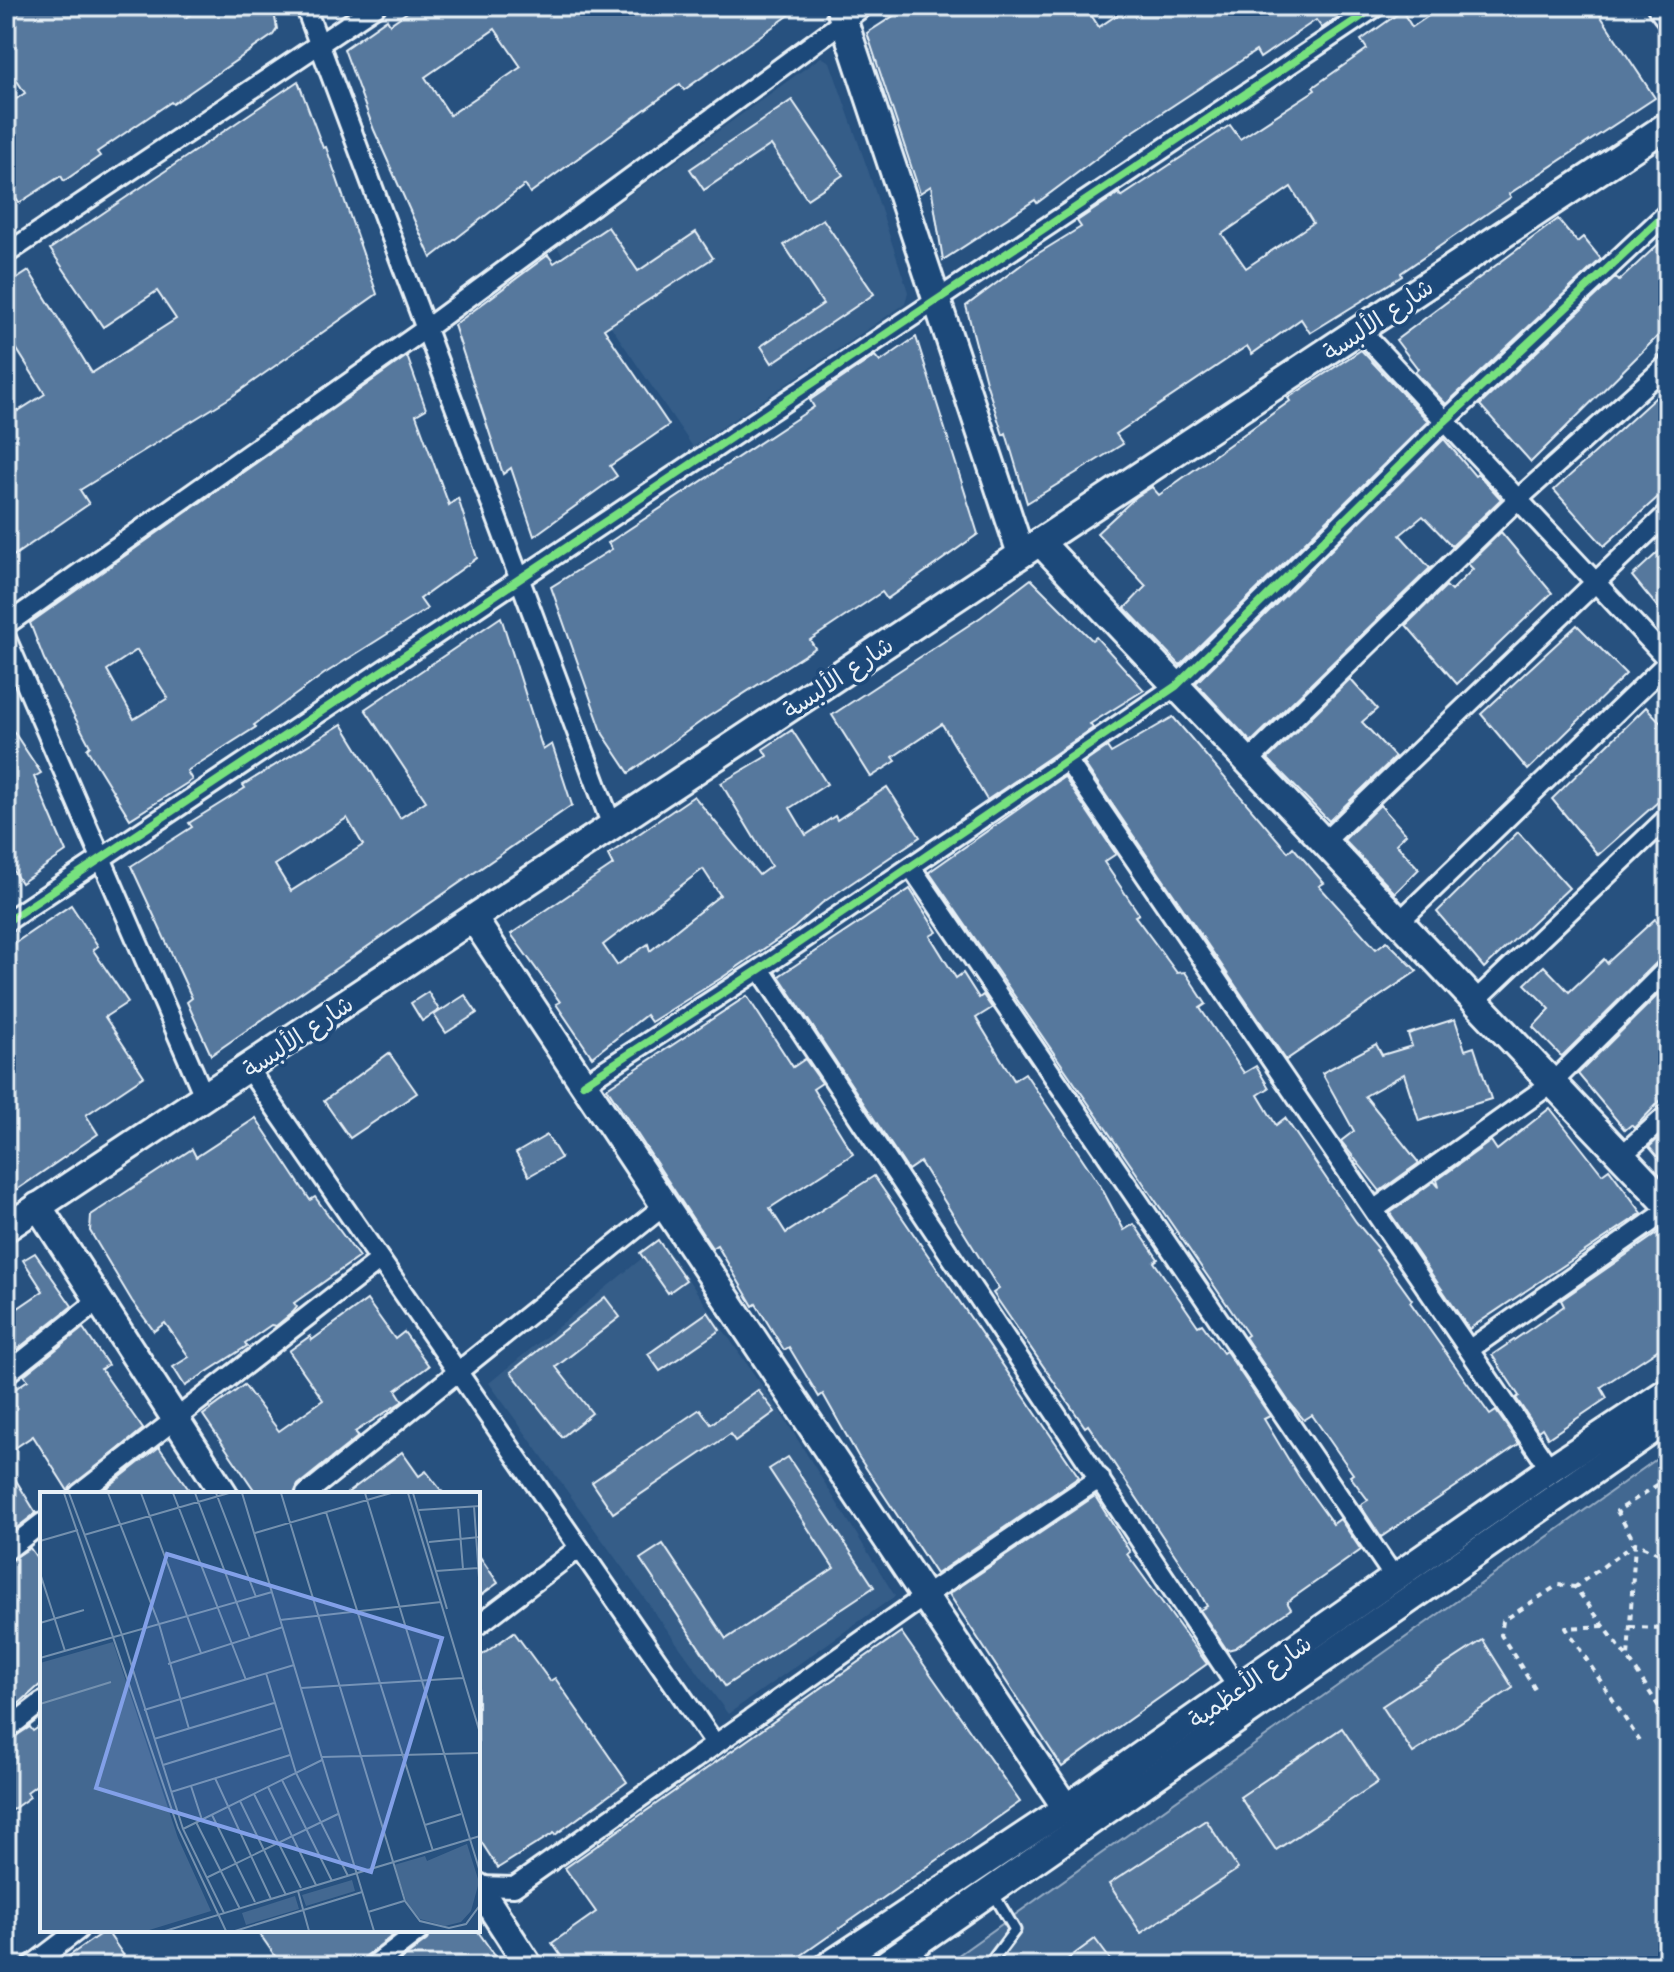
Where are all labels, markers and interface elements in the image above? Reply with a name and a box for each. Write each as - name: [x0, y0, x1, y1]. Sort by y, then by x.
- street label: شارع الألبسة: [1314, 268, 1440, 369]
- street label: شارع الألبسة: [774, 626, 900, 727]
- street label: شارع الألبسة: [234, 985, 360, 1086]
- inset map: [40, 1492, 480, 1932]
- street label: شارع الأعظمية: [1180, 1624, 1319, 1737]

